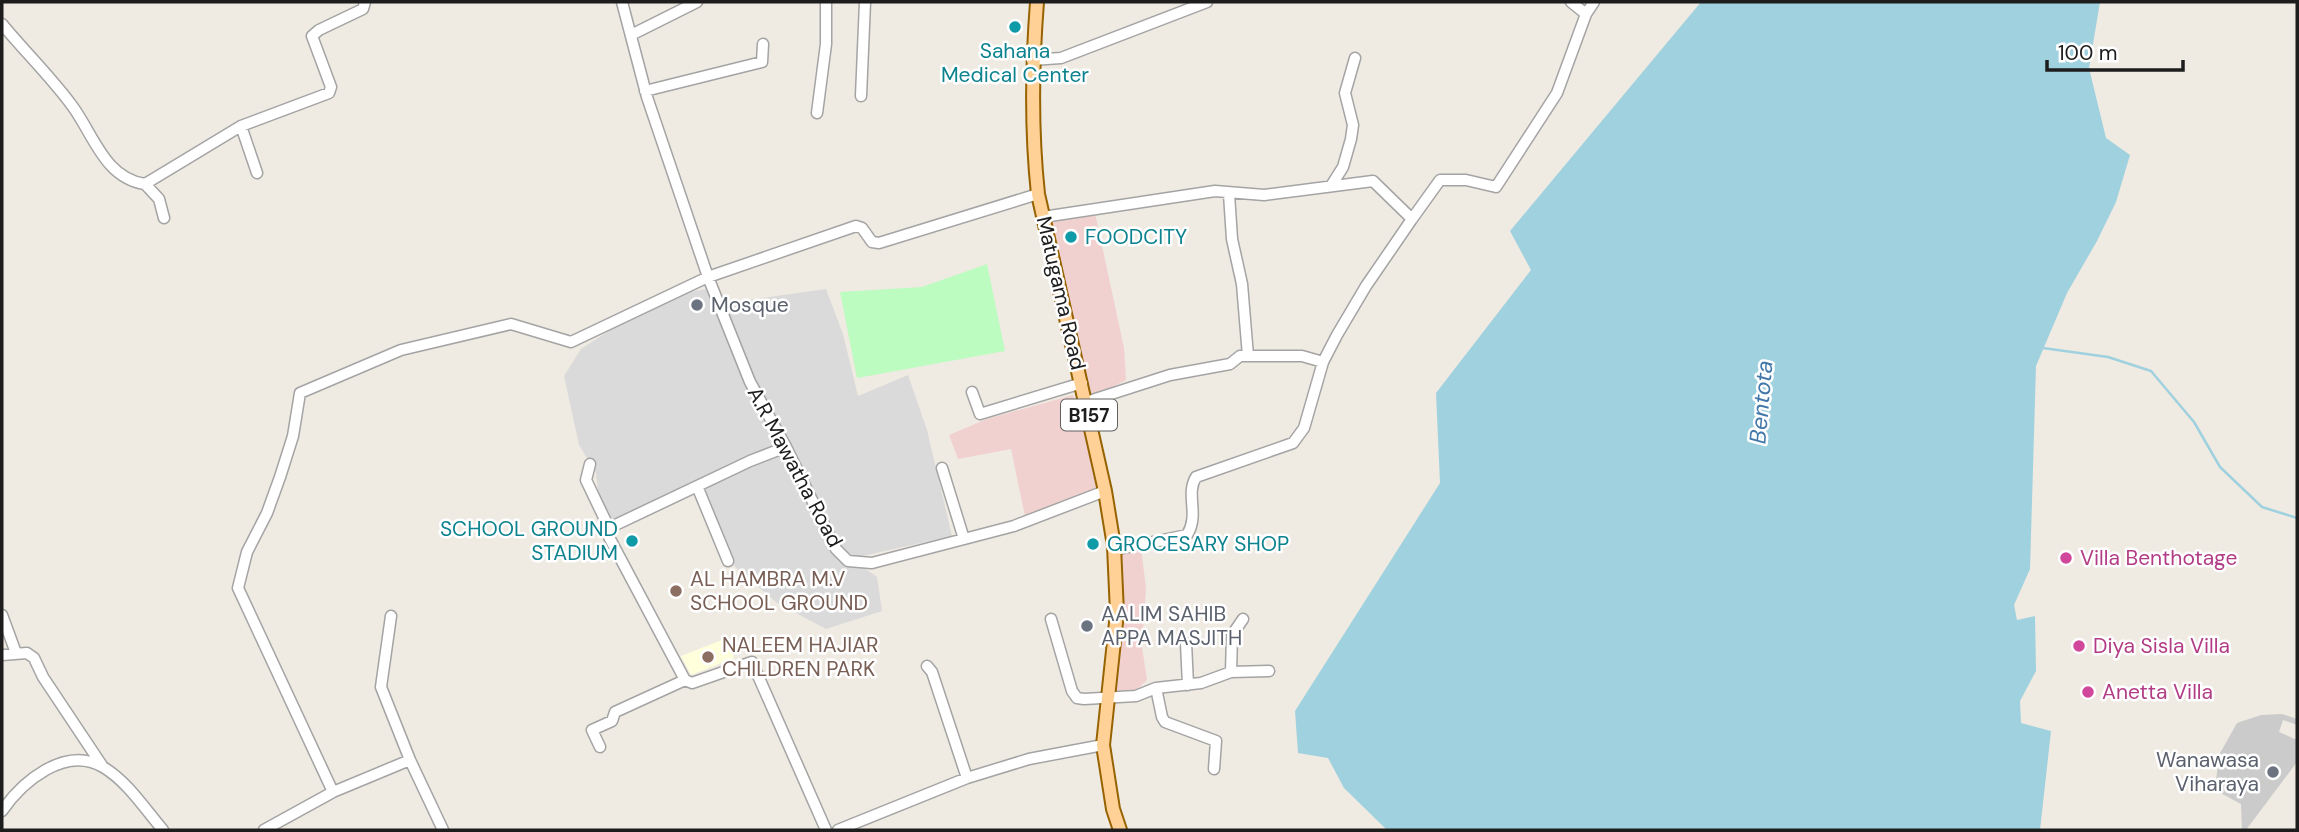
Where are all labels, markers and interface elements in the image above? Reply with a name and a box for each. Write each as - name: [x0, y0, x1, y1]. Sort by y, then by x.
- marker: Sahana Medical Center: [1007, 19, 1023, 35]
- scale bar: [2047, 28, 2184, 72]
- place label: Sahana Medical Center: [941, 37, 1089, 89]
- text: 100 m: [2058, 39, 2118, 67]
- street label: Matugama Road: [1030, 213, 1092, 373]
- place label: FOODCITY: [1085, 223, 1187, 251]
- marker: FOODCITY: [1063, 229, 1079, 245]
- place label: Mosque: [711, 291, 789, 319]
- marker: Mosque: [689, 297, 705, 313]
- water label: Bentota: [1742, 359, 1780, 445]
- street label: A.R Mawatha Road: [741, 382, 849, 552]
- road number: B157: [1061, 400, 1117, 430]
- place label: SCHOOL GROUND STADIUM: [440, 515, 618, 567]
- place label: GROCESARY SHOP: [1107, 530, 1289, 558]
- marker: SCHOOL GROUND STADIUM: [624, 533, 640, 549]
- marker: GROCESARY SHOP: [1085, 536, 1101, 552]
- place label: Villa Benthotage: [2080, 544, 2237, 572]
- marker: Villa Benthotage: [2058, 550, 2074, 566]
- place label: AL HAMBRA M.V SCHOOL GROUND: [690, 565, 868, 617]
- marker: AL HAMBRA M.V SCHOOL GROUND: [668, 583, 684, 599]
- place label: AALIM SAHIB APPA MASJITH: [1101, 600, 1242, 652]
- marker: AALIM SAHIB APPA MASJITH: [1079, 618, 1095, 634]
- place label: NALEEM HAJIAR CHILDREN PARK: [722, 631, 879, 683]
- place label: Diya Sisla Villa: [2093, 632, 2230, 660]
- marker: Diya Sisla Villa: [2071, 638, 2087, 654]
- marker: NALEEM HAJIAR CHILDREN PARK: [700, 649, 716, 665]
- place label: Anetta Villa: [2102, 678, 2213, 706]
- marker: Anetta Villa: [2080, 684, 2096, 700]
- place label: Wanawasa Viharaya: [2156, 746, 2259, 798]
- marker: Wanawasa Viharaya: [2265, 764, 2281, 780]

